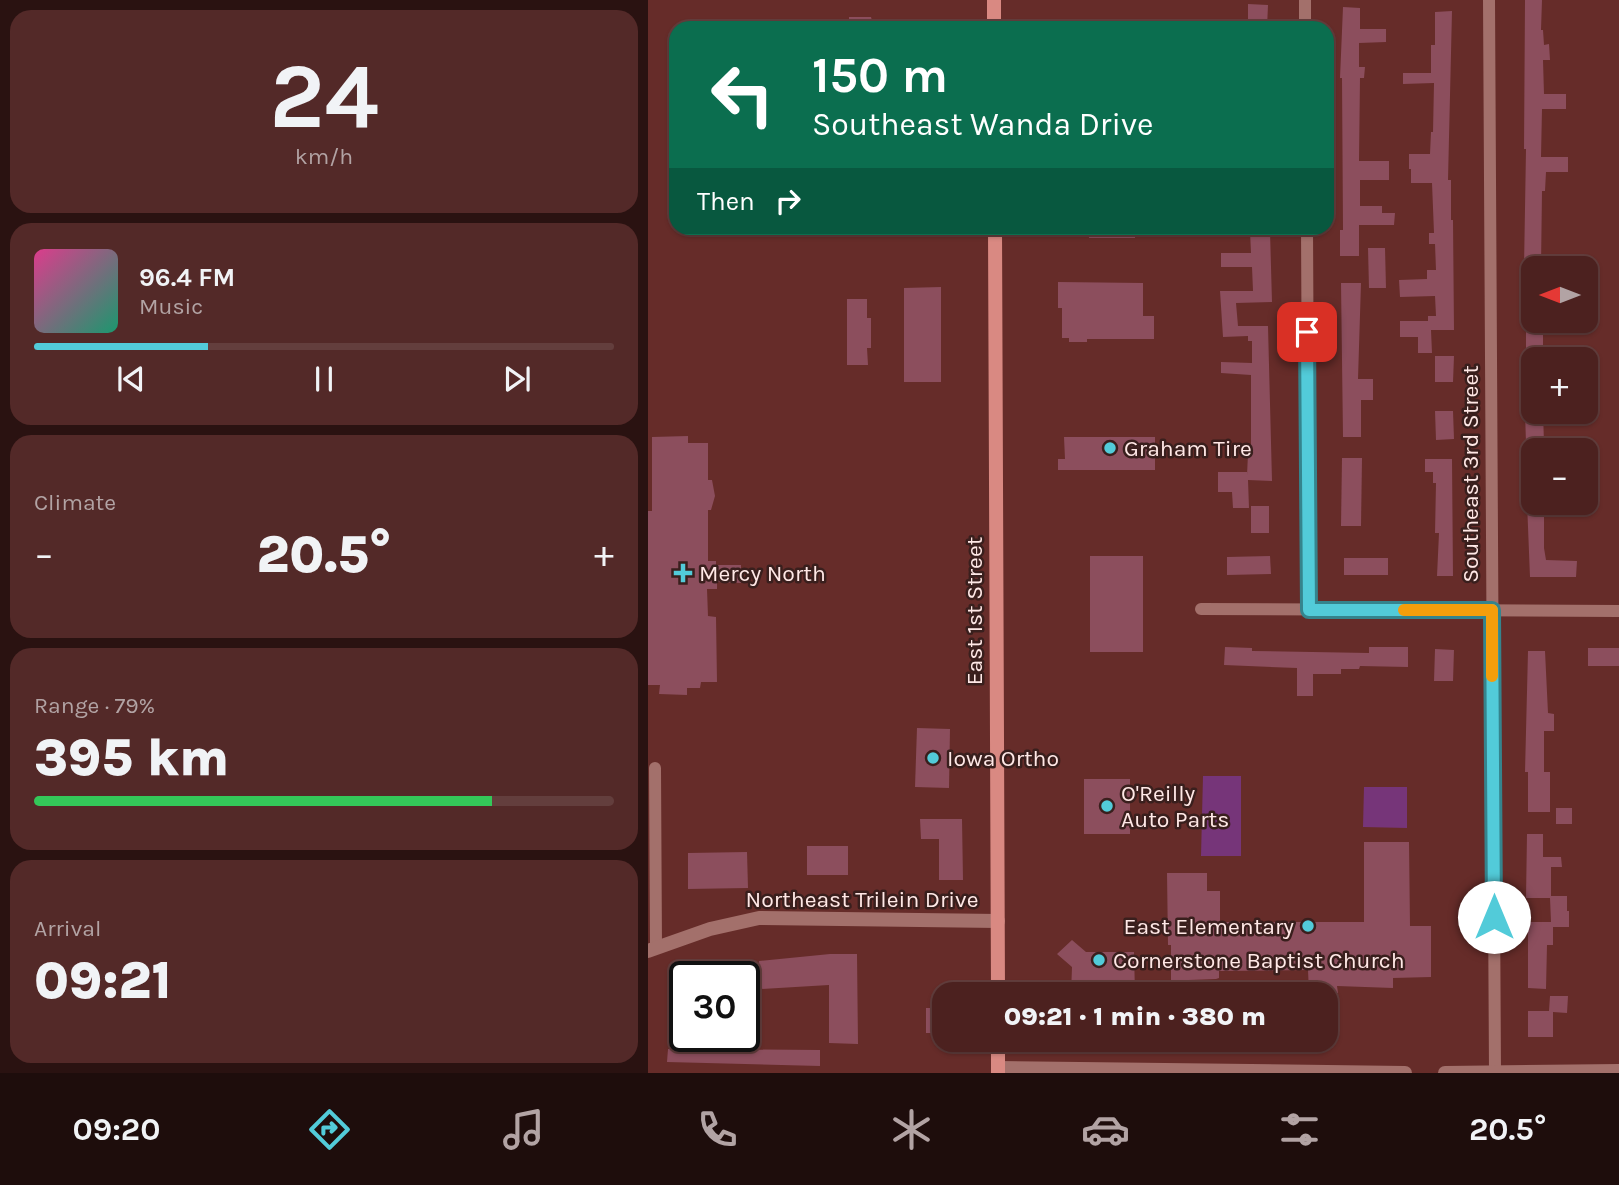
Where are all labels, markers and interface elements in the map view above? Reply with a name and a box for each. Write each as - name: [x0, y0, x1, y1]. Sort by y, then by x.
- text: 24: [269, 44, 379, 150]
- text: 150 m: [812, 47, 948, 104]
- icon: left: [697, 49, 788, 140]
- text: Southeast Wanda Drive: [812, 106, 1153, 143]
- text: km/h: [295, 143, 353, 170]
- icon: right: [769, 182, 807, 220]
- text: Then: [697, 186, 755, 217]
- north arrow: [1521, 256, 1598, 332]
- map controls: [1521, 256, 1598, 515]
- text: 96.4 FM: [139, 262, 235, 293]
- text: Music: [139, 293, 203, 320]
- pin: [1277, 302, 1337, 362]
- icon: arrive: [1288, 313, 1326, 351]
- button: +: [1521, 347, 1598, 424]
- icon: previous: [112, 360, 150, 398]
- icon: pause: [305, 360, 343, 398]
- icon: next: [498, 360, 536, 398]
- street label: Southeast 3rd Street: [1457, 365, 1484, 583]
- place label: Graham Tire: [1124, 435, 1252, 462]
- button: −: [1521, 438, 1598, 515]
- marker: Graham Tire: [1102, 440, 1118, 456]
- text: Climate: [34, 489, 116, 516]
- text: 20.5°: [256, 524, 392, 585]
- text: −: [34, 532, 54, 577]
- text: +: [594, 532, 614, 577]
- street label: East 1st Street: [961, 536, 988, 685]
- place label: Mercy North: [699, 560, 826, 587]
- marker: Mercy North: [673, 563, 693, 583]
- text: Range · 79%: [34, 692, 155, 719]
- text: 395 km: [34, 727, 229, 788]
- place label: Iowa Ortho: [947, 745, 1059, 772]
- marker: Iowa Ortho: [925, 750, 941, 766]
- place label: O'Reilly Auto Parts: [1121, 780, 1229, 833]
- marker: O'Reilly Auto Parts: [1099, 798, 1115, 814]
- position arrow: [1457, 880, 1531, 954]
- street label: Northeast Trilein Drive: [746, 886, 978, 913]
- place label: East Elementary: [1124, 913, 1294, 940]
- text: Arrival: [34, 915, 101, 942]
- marker: East Elementary: [1300, 918, 1316, 934]
- place label: Cornerstone Baptist Church: [1113, 947, 1405, 974]
- text: 09:21: [34, 950, 171, 1011]
- marker: Cornerstone Baptist Church: [1091, 952, 1107, 968]
- speed limit sign: 30: [669, 961, 760, 1052]
- text: 09:21 · 1 min · 380 m: [1004, 1001, 1266, 1032]
- icon: directions: [305, 1105, 354, 1154]
- icon: music: [499, 1105, 548, 1154]
- icon: phone: [693, 1105, 742, 1154]
- icon: climate: [887, 1105, 936, 1154]
- icon: car: [1081, 1105, 1130, 1154]
- icon: filters: [1275, 1105, 1324, 1154]
- text: 09:20: [72, 1111, 160, 1148]
- text: 20.5°: [1469, 1111, 1546, 1148]

